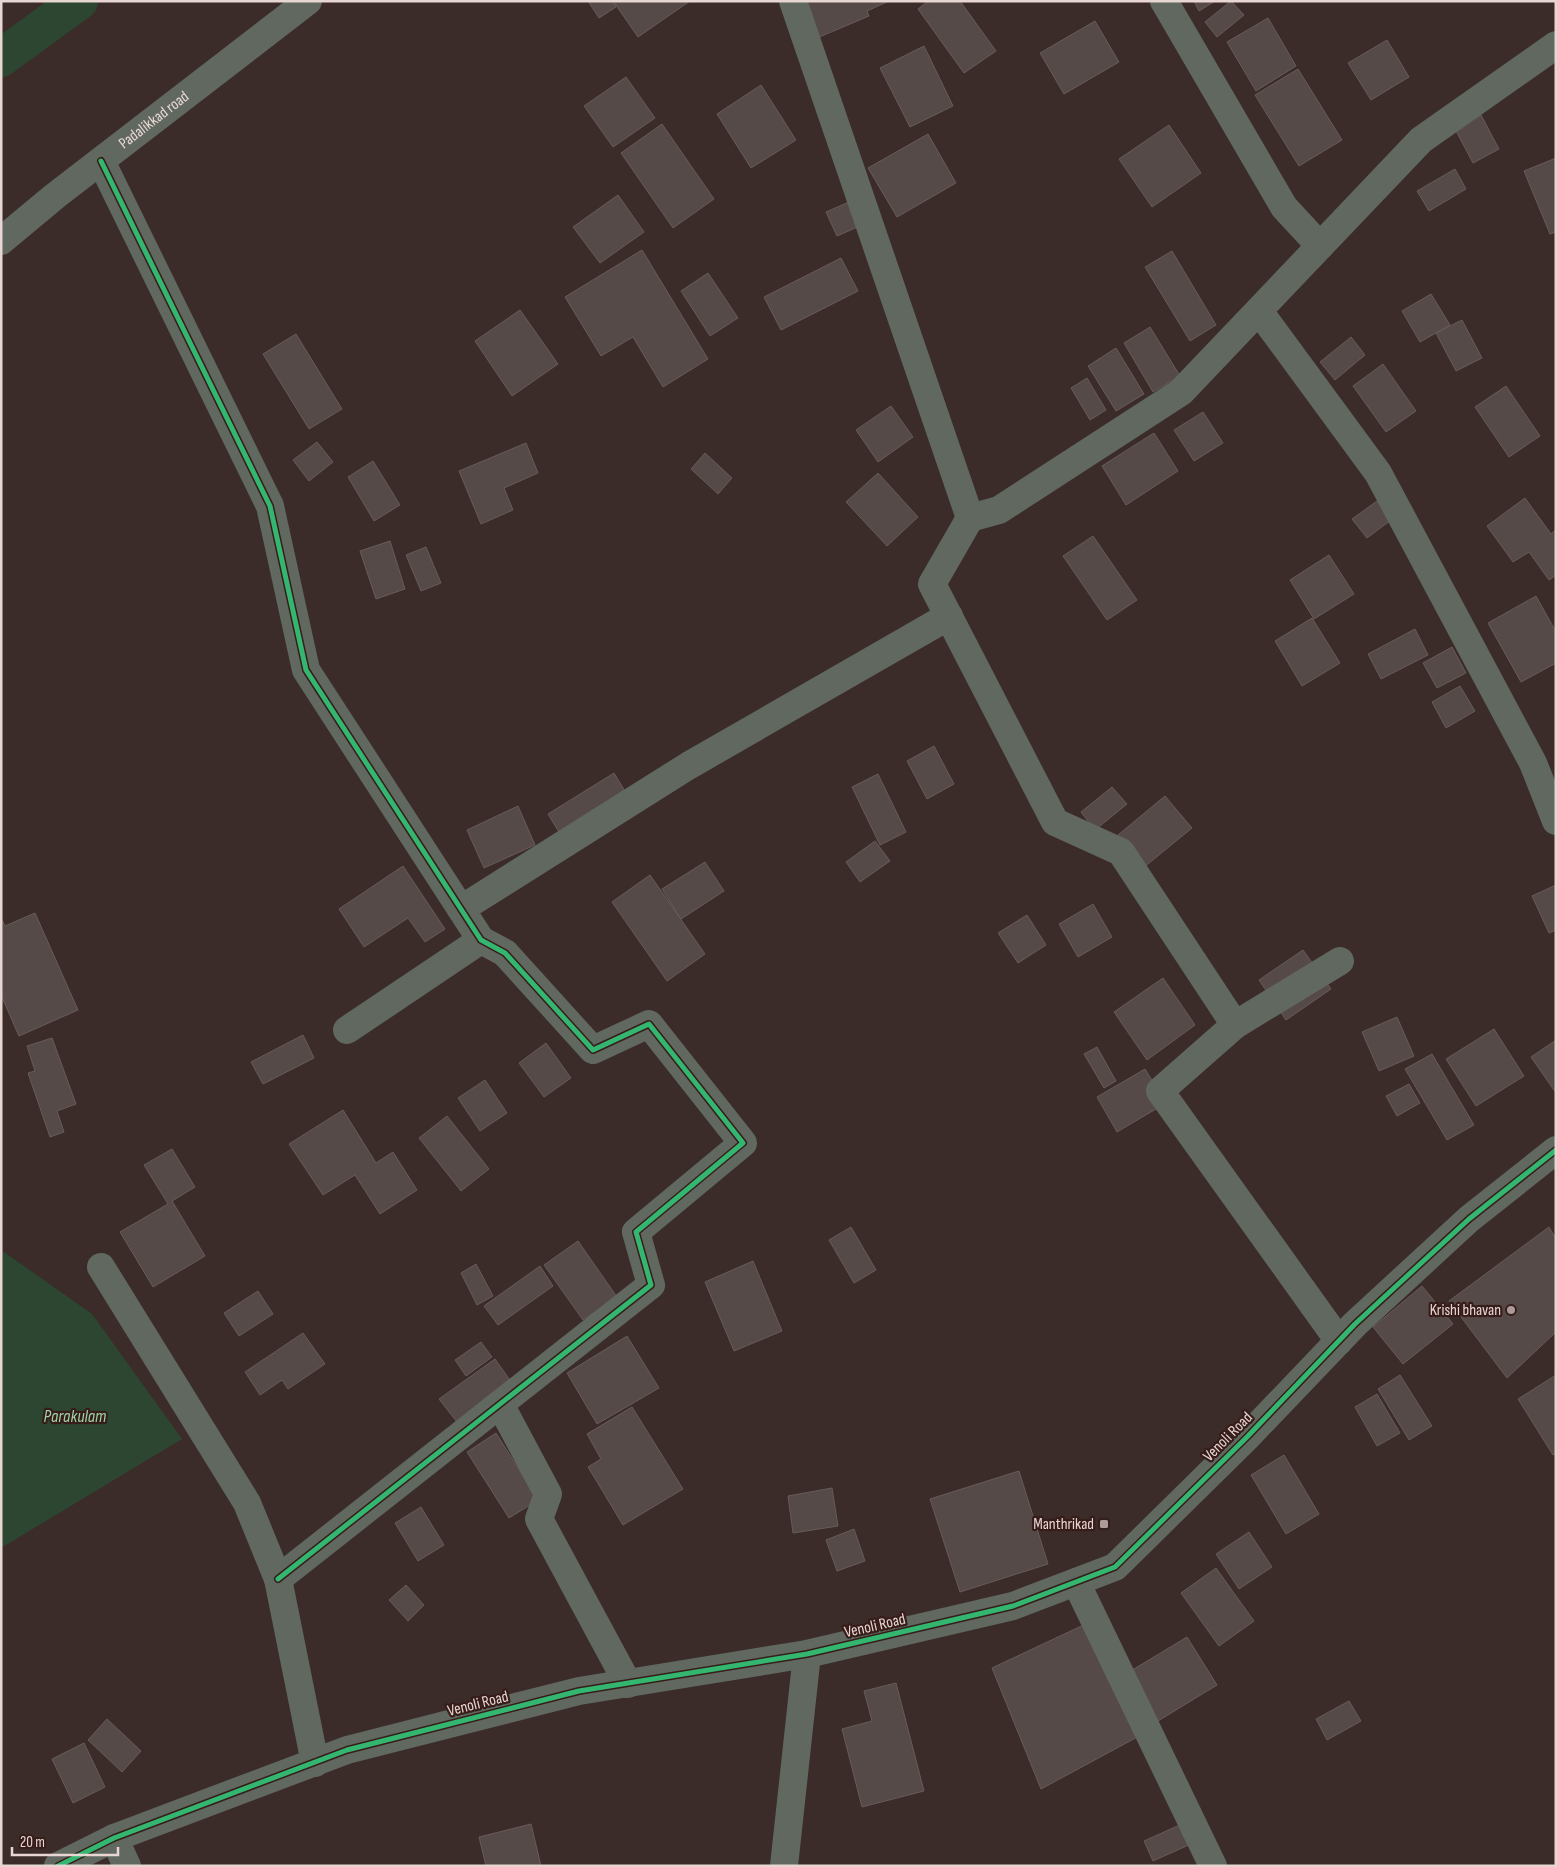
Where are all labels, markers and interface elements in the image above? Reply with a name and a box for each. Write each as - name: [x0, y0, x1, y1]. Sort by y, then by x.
- street label: Padalikkad road: [115, 87, 193, 153]
- place label: Krishi bhavan: [1430, 1301, 1501, 1320]
- marker: Krishi bhavan: [1505, 1304, 1517, 1316]
- water label: Parakulam: [44, 1406, 106, 1427]
- street label: Venoli Road: [1199, 1408, 1257, 1466]
- place label: Manthrikad: [1033, 1515, 1094, 1534]
- marker: Manthrikad: [1098, 1518, 1110, 1530]
- street label: Venoli Road: [843, 1610, 907, 1642]
- street label: Venoli Road: [446, 1687, 510, 1721]
- scale bar: [12, 1824, 119, 1856]
- text: 20 m: [20, 1833, 45, 1852]

